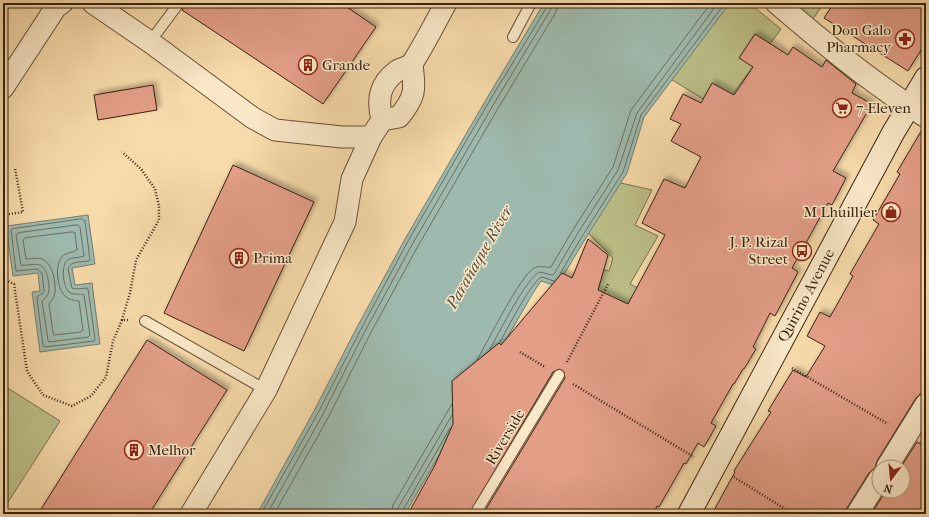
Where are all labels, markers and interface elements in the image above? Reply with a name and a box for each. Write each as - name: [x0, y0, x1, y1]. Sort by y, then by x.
- place label: Don Galo Pharmacy: [826, 21, 892, 56]
- pharmacy icon: Don Galo Pharmacy: [894, 28, 916, 50]
- building icon: Grande: [297, 54, 319, 76]
- place label: Grande: [322, 56, 371, 74]
- supermarket icon: 7-Eleven: [831, 97, 853, 119]
- place label: 7-Eleven: [856, 99, 911, 117]
- water label: Parañaque River: [441, 201, 517, 313]
- shop icon: M Lhuillier: [880, 201, 902, 223]
- place label: M Lhuillier: [803, 203, 878, 221]
- place label: J. P. Rizal Street: [728, 233, 789, 268]
- bus stop icon: J. P. Rizal Street: [791, 240, 813, 262]
- street label: Quirino Avenue: [774, 245, 839, 345]
- building icon: Prima: [228, 247, 250, 269]
- place label: Prima: [253, 249, 293, 267]
- street label: Riverside: [481, 406, 529, 468]
- building icon: Melhor: [123, 439, 145, 461]
- place label: Melhor: [148, 441, 196, 459]
- north arrow: [871, 459, 911, 499]
- text: N: [882, 481, 894, 496]

